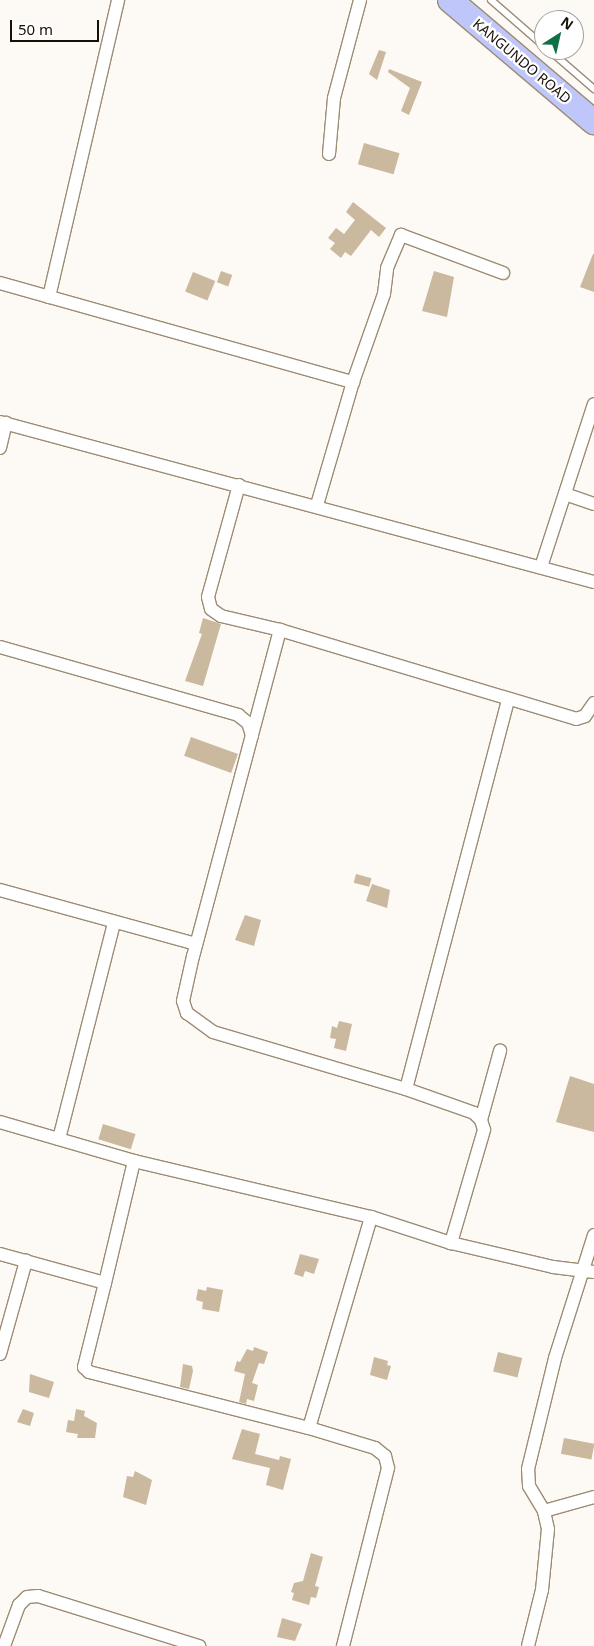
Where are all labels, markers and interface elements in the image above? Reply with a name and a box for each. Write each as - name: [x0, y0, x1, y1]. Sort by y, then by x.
- scale bar: [12, 10, 101, 42]
- north arrow: [534, 10, 584, 60]
- street label: KANGUNDO ROAD: [470, 15, 574, 107]
- text: 50 m: [18, 19, 53, 39]

